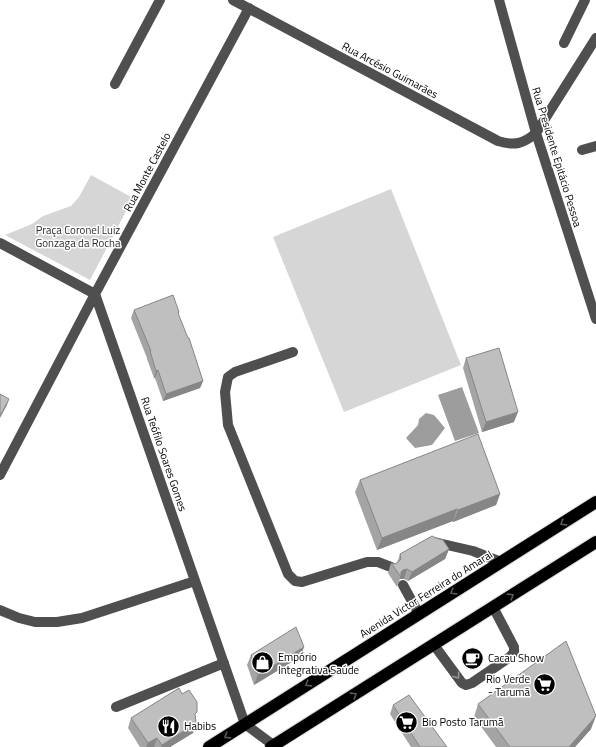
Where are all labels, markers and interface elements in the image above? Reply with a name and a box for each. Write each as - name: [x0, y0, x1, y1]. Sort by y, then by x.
- street label: Rua Arcésio Guimarães: [339, 38, 441, 102]
- street label: Rua Presidente Epitácio Pessoa: [528, 85, 586, 229]
- street label: Rua Monte Castelo: [119, 129, 175, 214]
- park label: Praça Coronel Luiz Gonzaga da Rocha: [35, 222, 121, 251]
- street label: Rua Teófilo Soares Gomes: [137, 395, 191, 513]
- one-way arrow: [560, 518, 567, 525]
- street label: Avenida Victor Ferreira do Amaral: [356, 546, 496, 642]
- one-way arrow: [450, 587, 457, 595]
- one-way arrow: [507, 593, 514, 601]
- cafe icon: Cacau Show: [459, 645, 485, 671]
- place label: Empório Integrativa Saúde: [278, 649, 360, 678]
- shop icon: Empório Integrativa Saúde: [250, 650, 276, 676]
- place label: Cacau Show: [488, 650, 545, 666]
- place label: Rio Verde - Tarumã: [486, 671, 530, 700]
- one-way arrow: [452, 672, 460, 679]
- supermarket icon: Rio Verde - Tarumã: [532, 672, 558, 698]
- one-way arrow: [305, 679, 312, 687]
- one-way arrow: [350, 692, 357, 700]
- supermarket icon: Bio Posto Tarumã: [394, 709, 420, 735]
- restaurant icon: Habibs: [156, 713, 182, 739]
- place label: Bio Posto Tarumã: [422, 714, 504, 730]
- place label: Habibs: [184, 718, 216, 734]
- one-way arrow: [224, 731, 231, 738]

